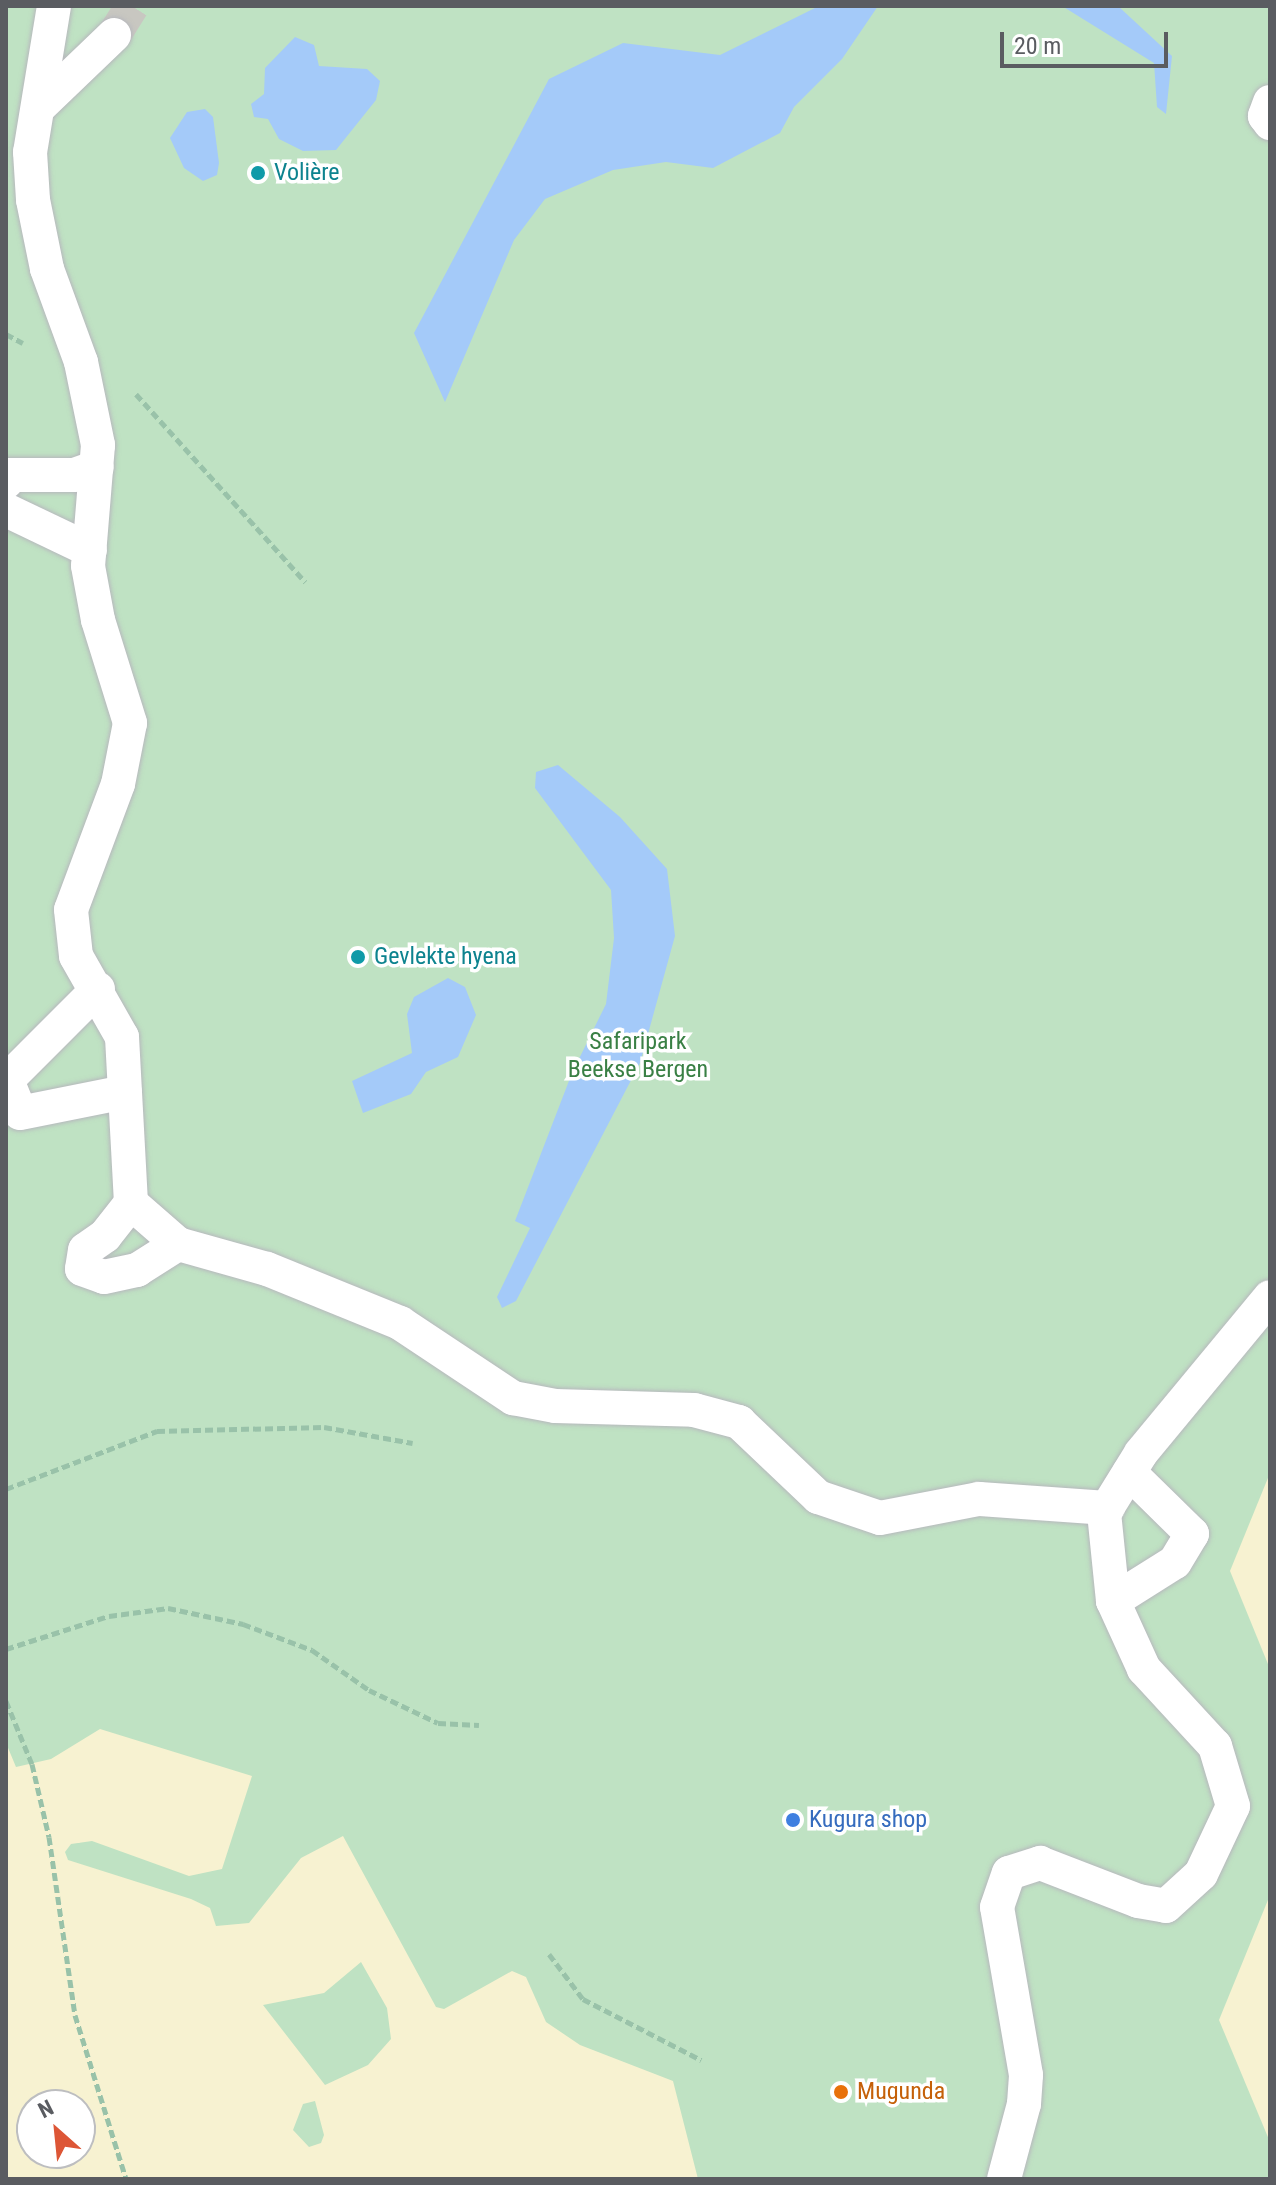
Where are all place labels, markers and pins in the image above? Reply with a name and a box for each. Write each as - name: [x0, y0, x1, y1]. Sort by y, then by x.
- place label: Volière: [274, 159, 340, 187]
- marker: Volière: [249, 164, 267, 182]
- place label: Gevlekte hyena: [374, 943, 517, 971]
- marker: Gevlekte hyena: [349, 948, 367, 966]
- place label: Kugura shop: [809, 1806, 927, 1834]
- marker: Kugura shop: [784, 1811, 802, 1829]
- place label: Mugunda: [857, 2078, 945, 2106]
- marker: Mugunda: [832, 2083, 850, 2101]

